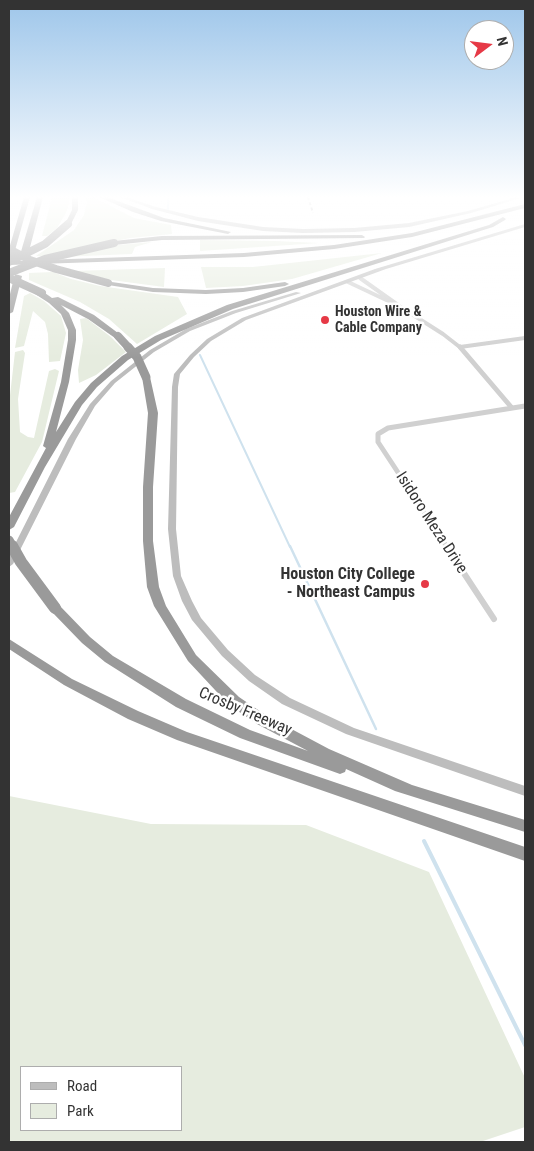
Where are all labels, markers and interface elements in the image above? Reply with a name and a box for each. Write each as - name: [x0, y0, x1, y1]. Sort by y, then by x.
- north arrow: [464, 20, 514, 70]
- text: N: [494, 35, 511, 48]
- place label: Houston Wire & Cable Company: [335, 304, 422, 336]
- marker: Houston Wire & Cable Company: [319, 314, 331, 326]
- street label: Isidoro Meza Drive: [391, 469, 471, 577]
- place label: Houston City College - Northeast Campus: [281, 565, 415, 603]
- marker: Houston City College - Northeast Campus: [419, 578, 431, 590]
- street label: Crosby Freeway: [196, 684, 294, 740]
- legend: [20, 1066, 182, 1131]
- text: Road: [67, 1077, 97, 1095]
- text: Park: [67, 1102, 94, 1120]

